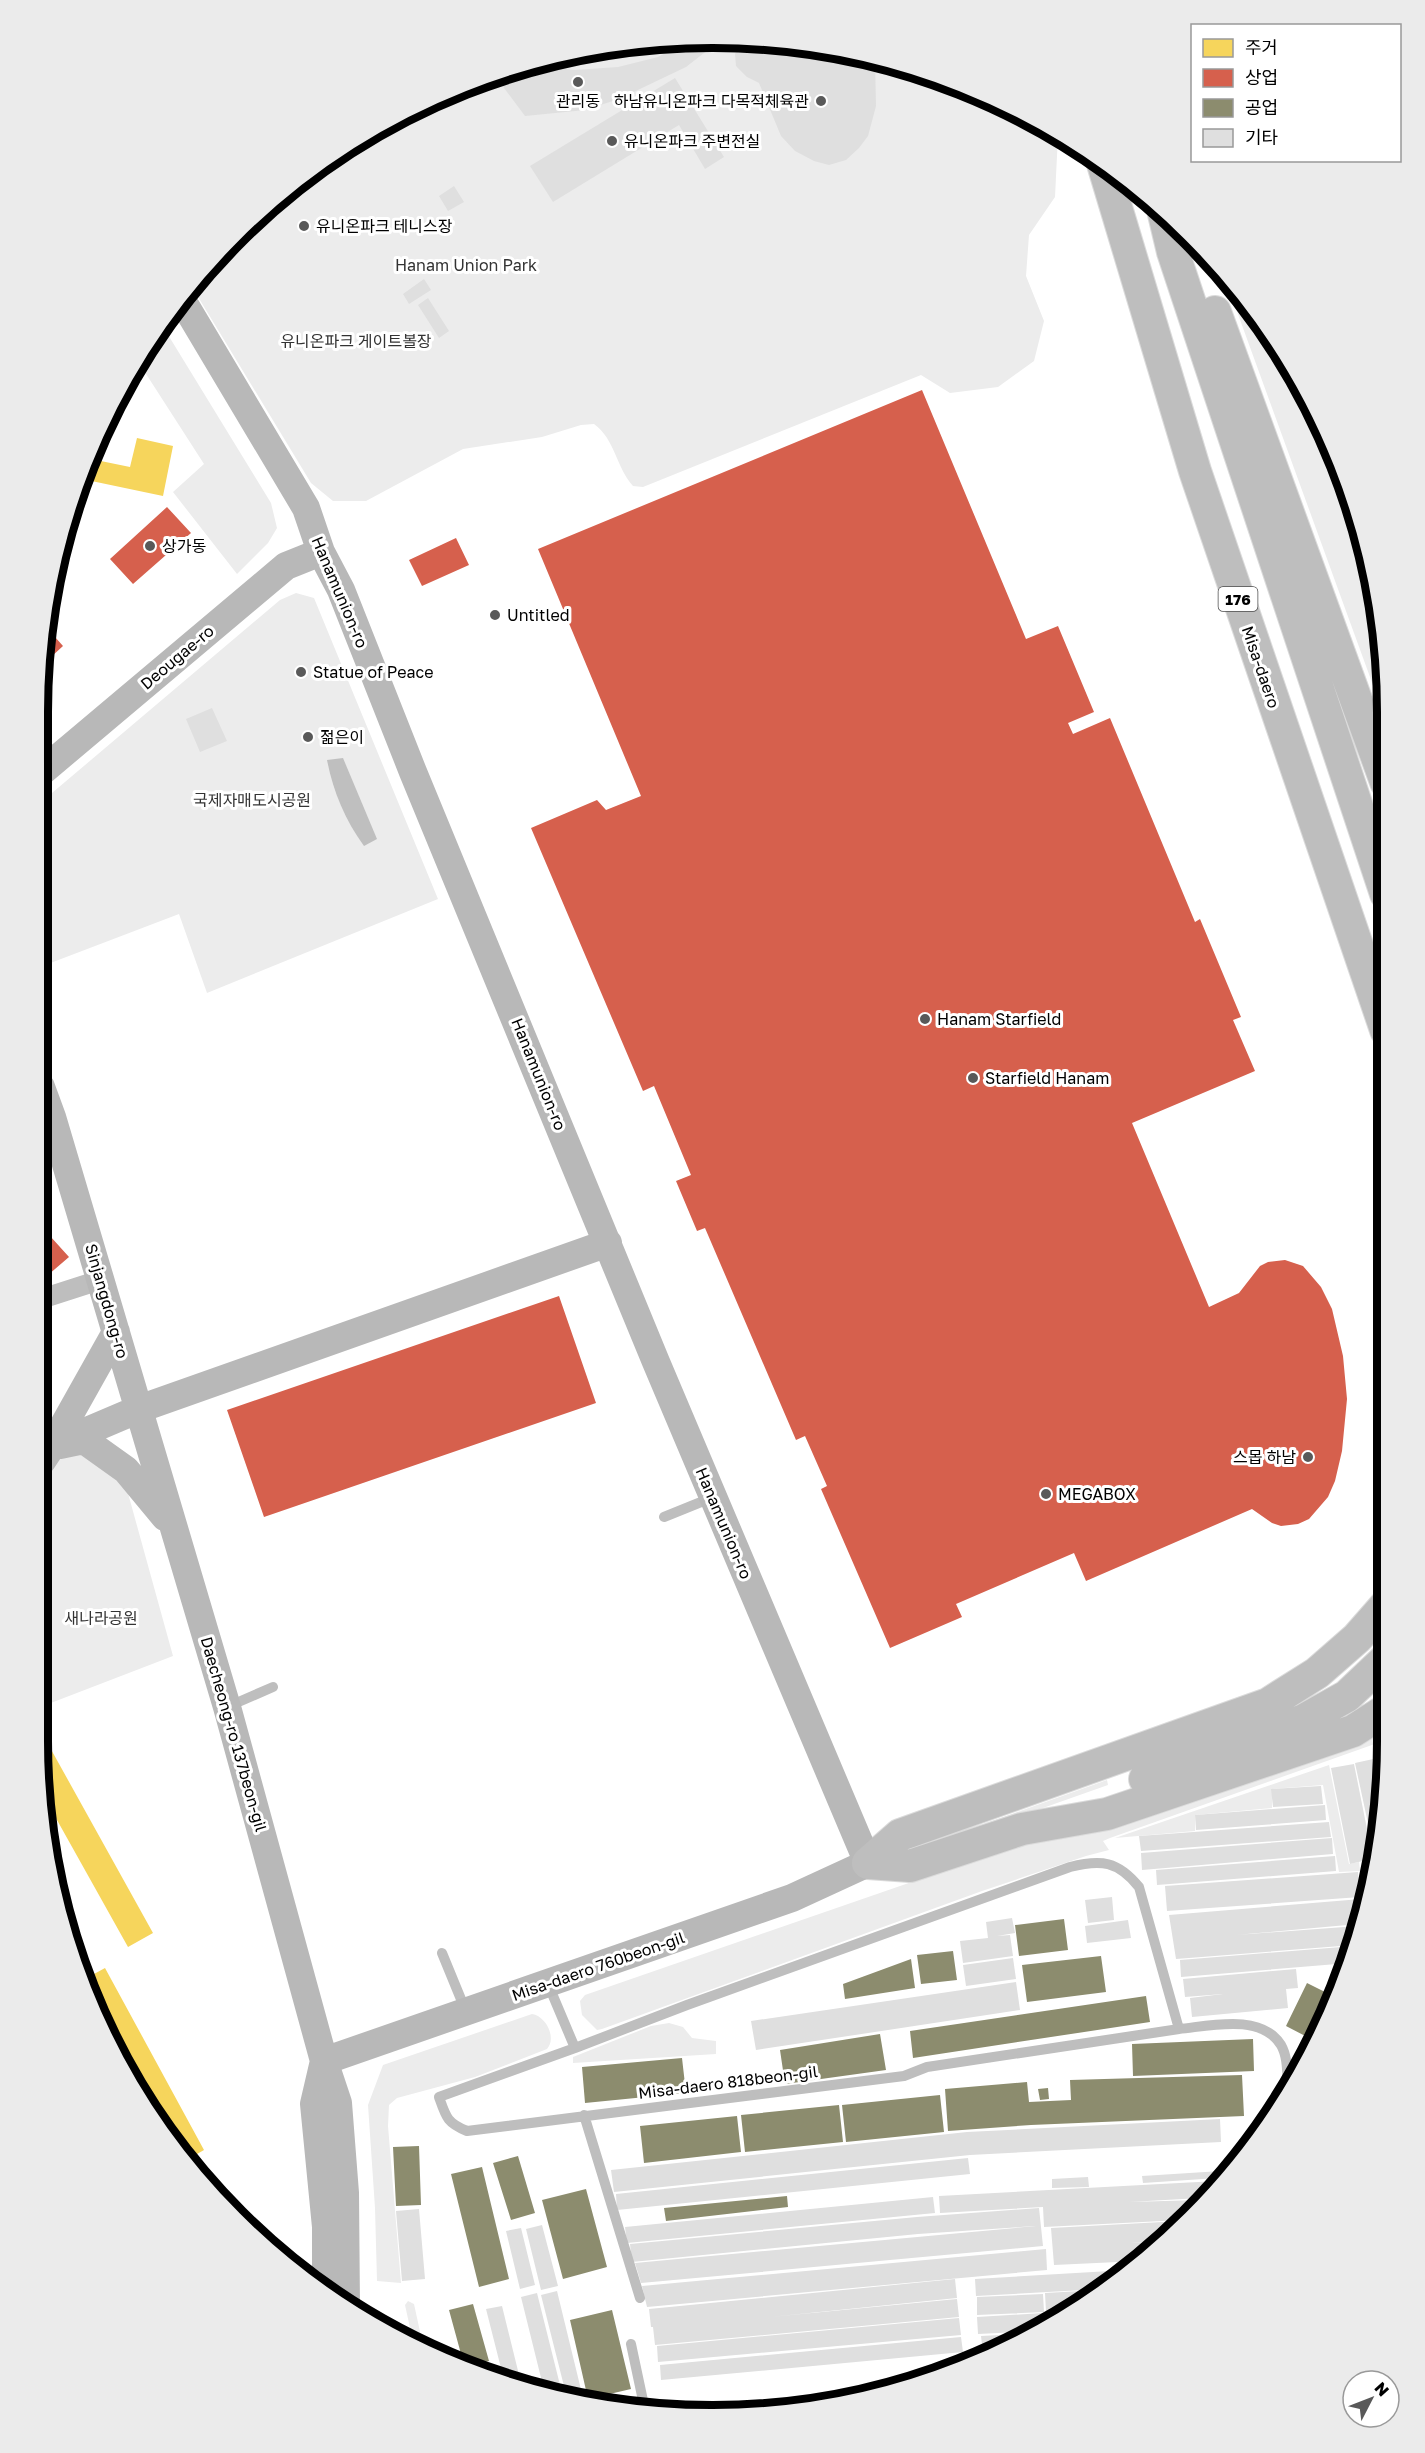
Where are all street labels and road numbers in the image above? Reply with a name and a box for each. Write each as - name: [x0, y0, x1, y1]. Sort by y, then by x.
- street label: Hanamunion-ro: [307, 533, 373, 651]
- road number: 176: [1218, 587, 1258, 611]
- street label: Deougae-ro: [136, 621, 218, 693]
- street label: Misa-daero: [1238, 623, 1284, 711]
- street label: Hanamunion-ro: [507, 1015, 571, 1133]
- street label: Sinjangdong-ro: [81, 1241, 133, 1361]
- street label: Hanamunion-ro: [691, 1464, 757, 1582]
- street label: Daecheong-ro 137beon-gil: [197, 1634, 271, 1834]
- street label: Misa-daero 760beon-gil: [509, 1927, 687, 2005]
- street label: Misa-daero 818beon-gil: [637, 2061, 819, 2103]

